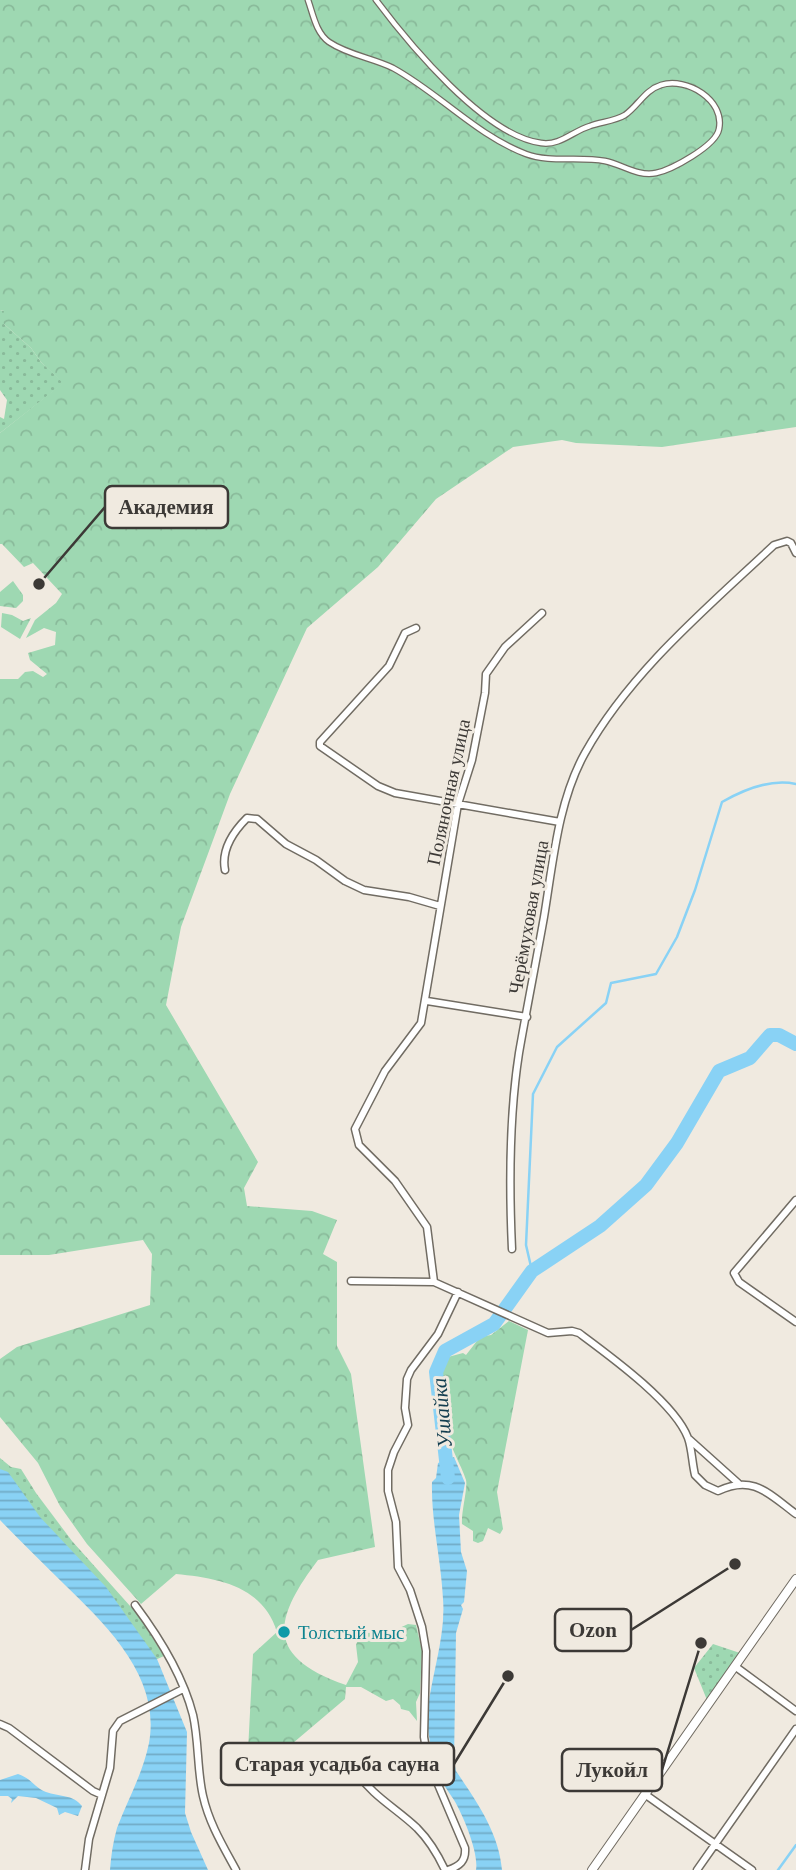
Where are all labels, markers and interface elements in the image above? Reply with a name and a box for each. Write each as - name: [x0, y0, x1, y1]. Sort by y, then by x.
- callout: Академия: [105, 486, 228, 528]
- text: Академия: [118, 495, 214, 519]
- street label: Поляночная улица: [423, 717, 474, 867]
- street label: Черёмуховая улица: [505, 838, 552, 996]
- water label: Ушайка: [427, 1377, 457, 1449]
- callout: Ozon: [555, 1609, 631, 1651]
- text: Ozon: [569, 1618, 617, 1642]
- place label: Толстый мыс: [298, 1622, 405, 1643]
- marker: Толстый мыс: [276, 1624, 292, 1640]
- callout: Старая усадьба сауна: [221, 1743, 454, 1785]
- callout: Лукойл: [562, 1749, 662, 1791]
- text: Старая усадьба сауна: [235, 1752, 440, 1776]
- text: Лукойл: [576, 1758, 648, 1782]

